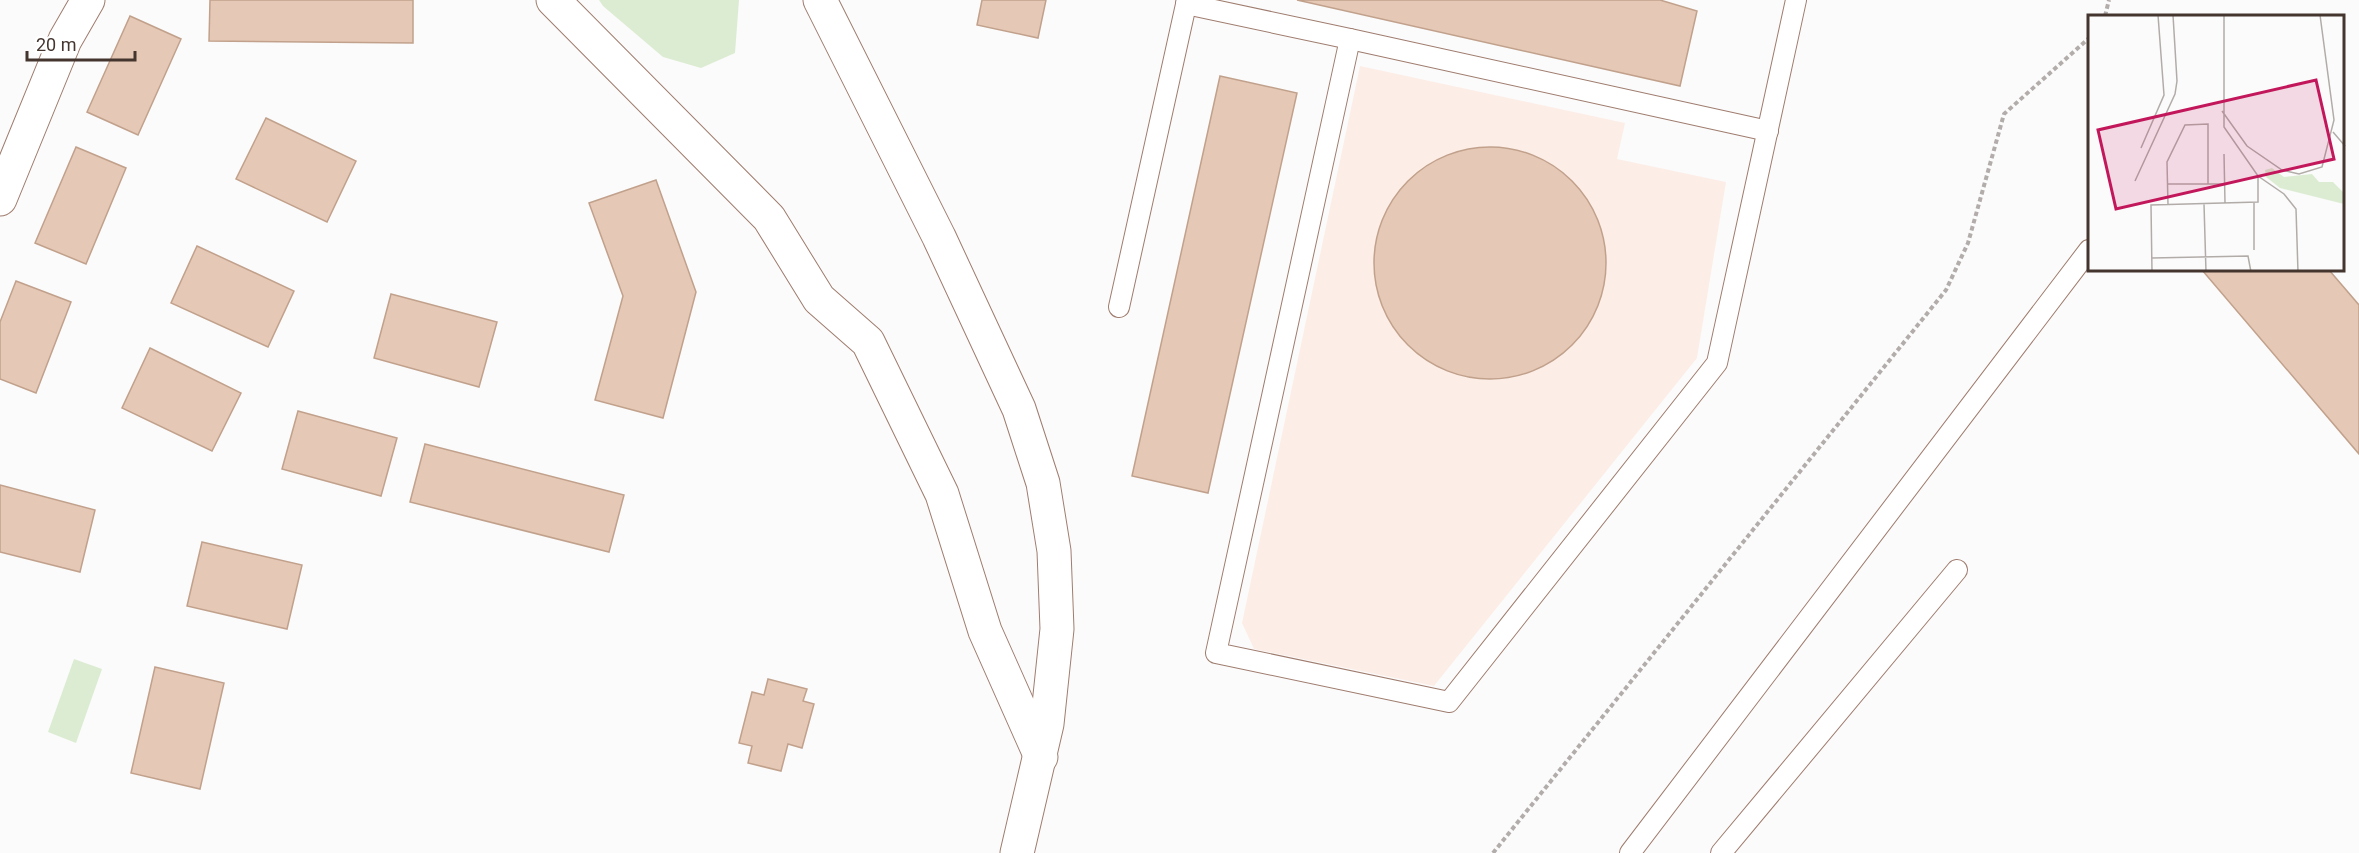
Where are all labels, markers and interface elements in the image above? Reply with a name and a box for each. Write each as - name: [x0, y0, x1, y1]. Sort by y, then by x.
- inset map: [2088, 15, 2344, 272]
- scale bar: [27, 24, 135, 62]
- text: 20 m: [36, 34, 76, 55]

